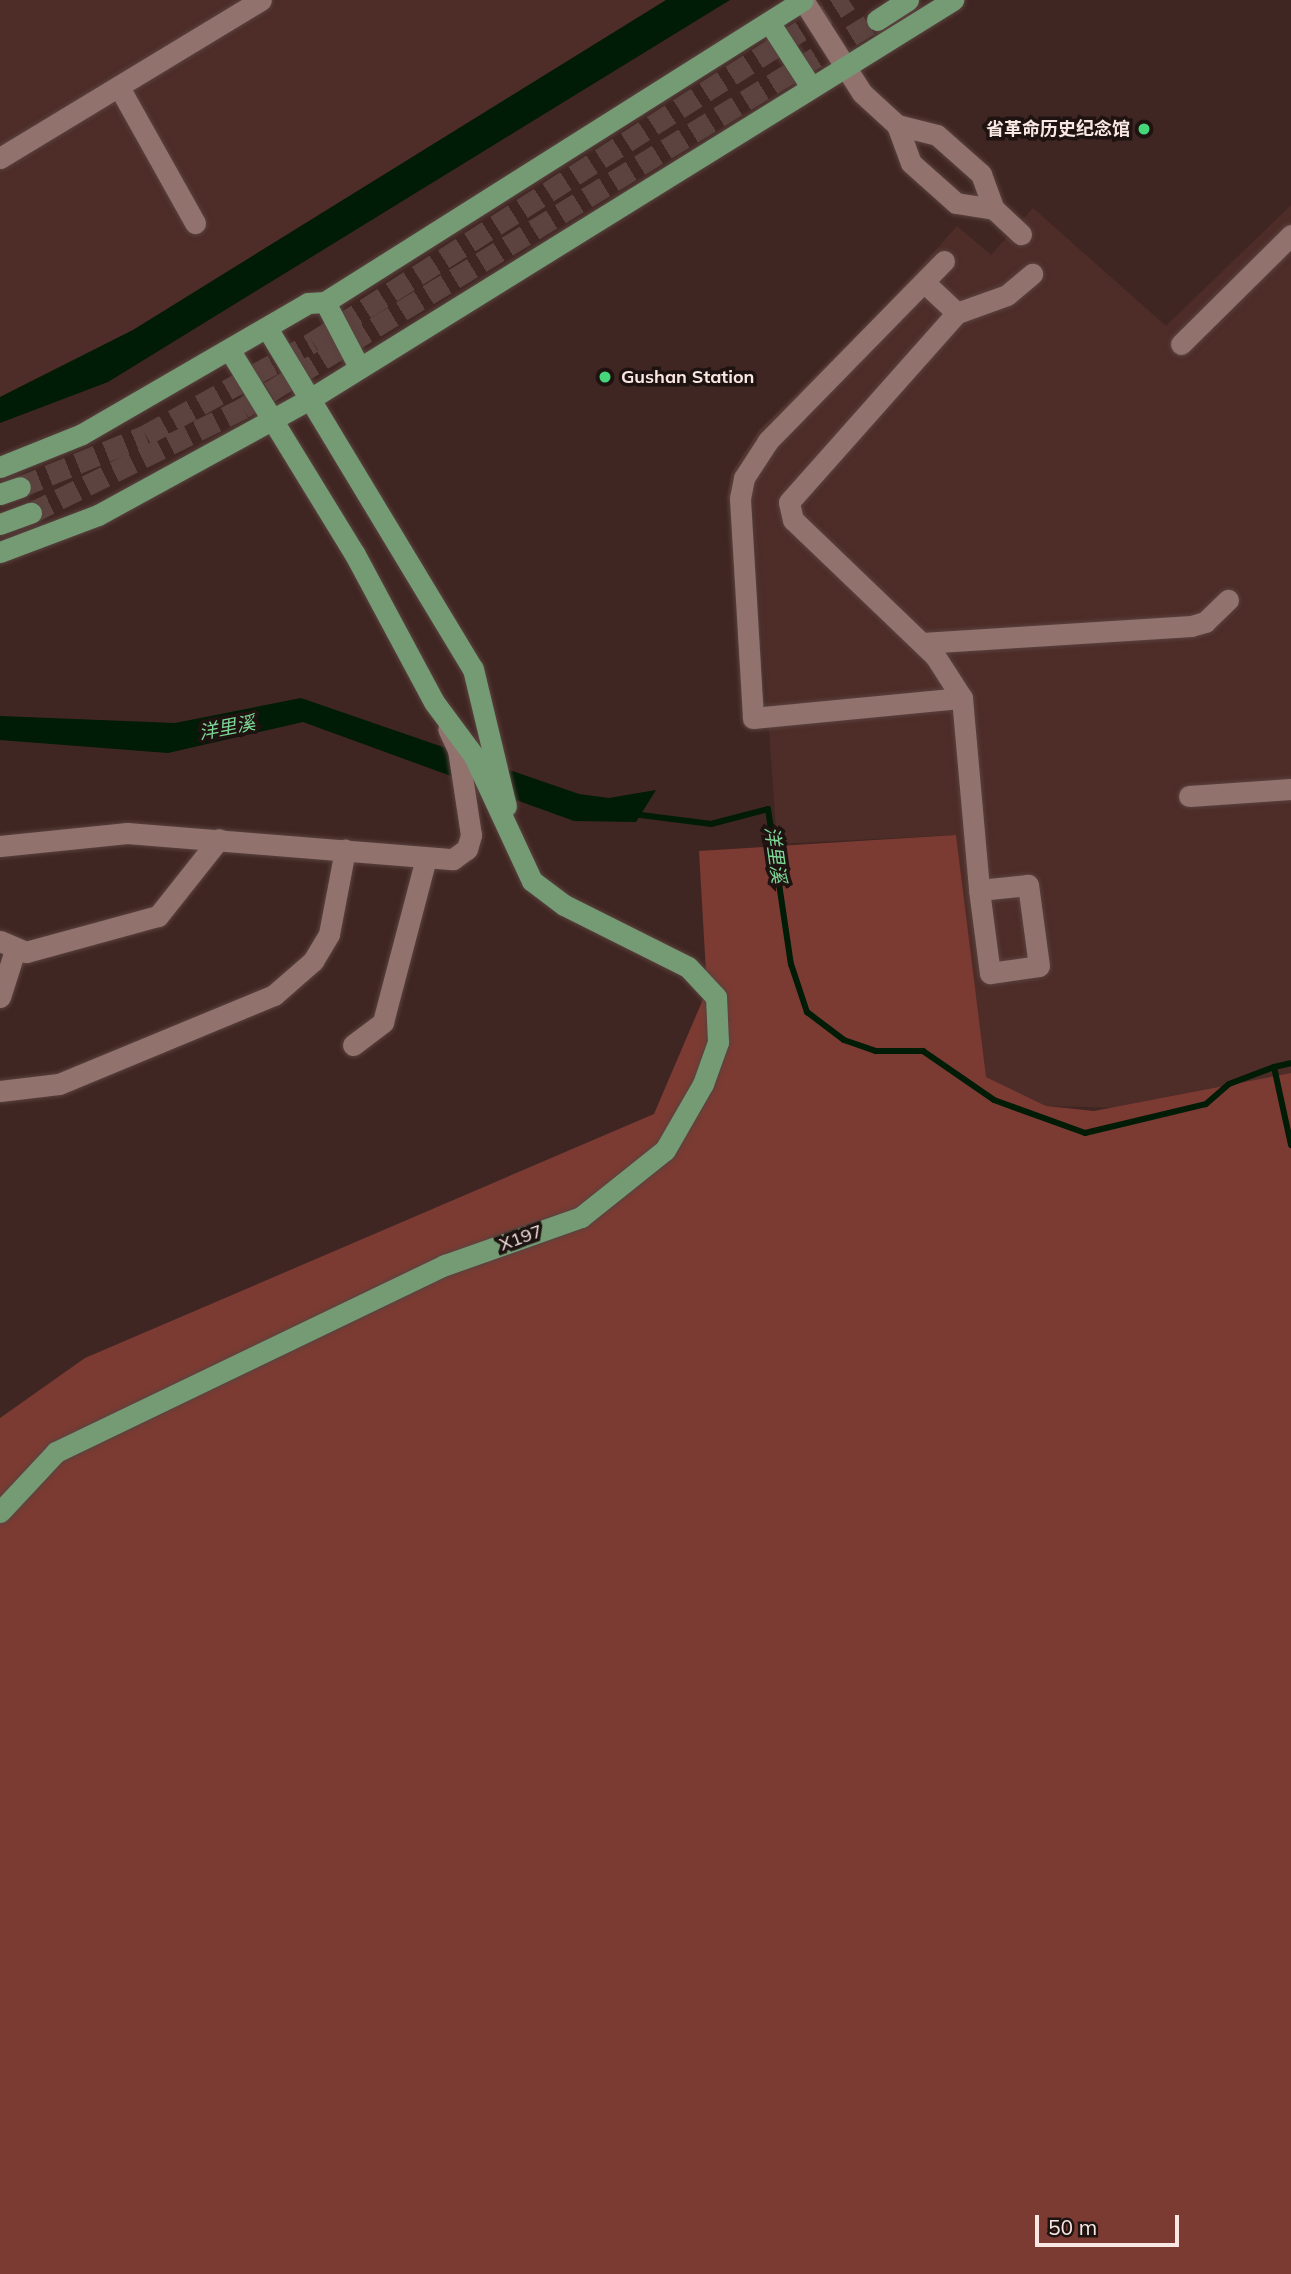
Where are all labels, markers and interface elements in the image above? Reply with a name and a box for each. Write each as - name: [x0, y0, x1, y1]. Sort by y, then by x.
- place label: 省革命历史纪念馆: [986, 118, 1130, 140]
- marker: 省革命历史纪念馆: [1136, 121, 1152, 137]
- place label: Gushan Station: [621, 366, 754, 388]
- marker: Gushan Station: [595, 367, 615, 387]
- water label: 洋里溪: [197, 711, 257, 745]
- water label: 洋里溪: [760, 825, 790, 885]
- street label: X197: [497, 1220, 545, 1256]
- scale bar: [1039, 2200, 1182, 2244]
- text: 50 m: [1048, 2214, 1097, 2240]

